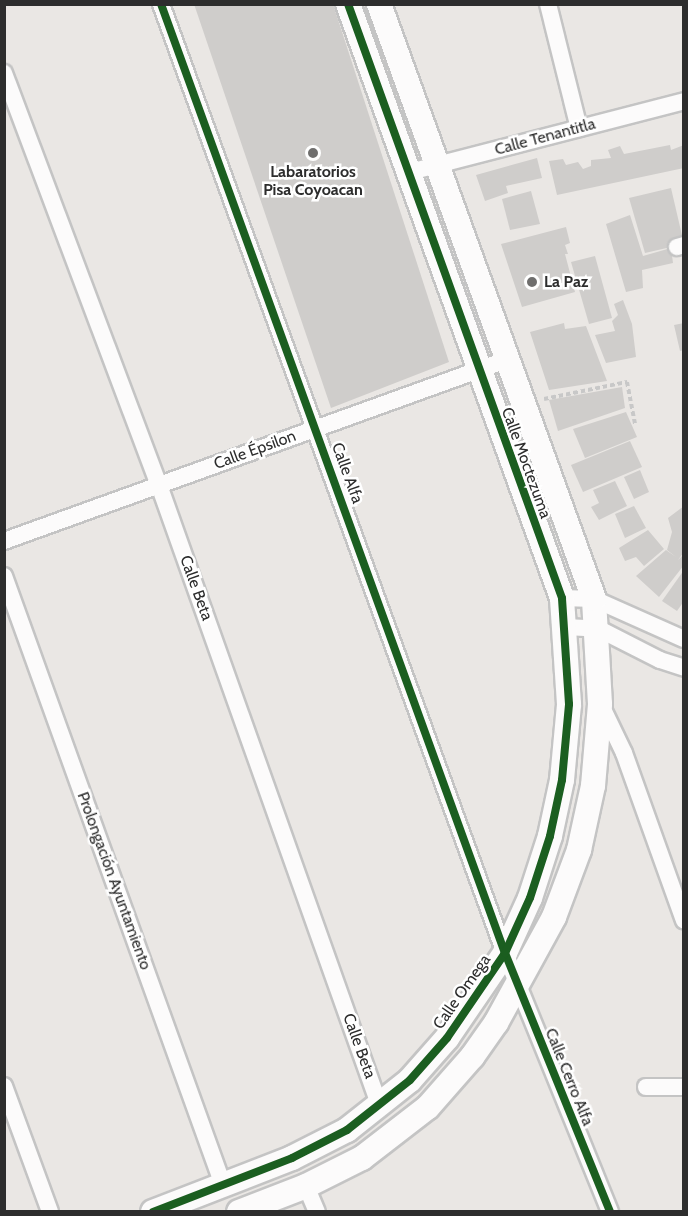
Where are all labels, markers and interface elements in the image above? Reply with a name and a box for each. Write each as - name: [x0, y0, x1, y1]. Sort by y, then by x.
- street label: Calle Tenantitla: [493, 114, 597, 160]
- marker: Labaratorios Pisa Coyoacan: [306, 146, 320, 160]
- place label: Labaratorios Pisa Coyoacan: [263, 162, 363, 200]
- place label: La Paz: [544, 272, 588, 292]
- marker: La Paz: [525, 275, 539, 289]
- street label: Calle Moctezuma: [497, 405, 555, 521]
- street label: Calle Épsilon: [211, 426, 299, 474]
- street label: Calle Alfa: [327, 440, 367, 506]
- street label: Calle Beta: [175, 553, 217, 623]
- street label: Prolongación Ayuntamiento: [73, 789, 155, 973]
- street label: Calle Omega: [429, 951, 495, 1033]
- street label: Calle Beta: [338, 1011, 380, 1081]
- street label: Calle Cerro Alfa: [541, 1025, 597, 1129]

